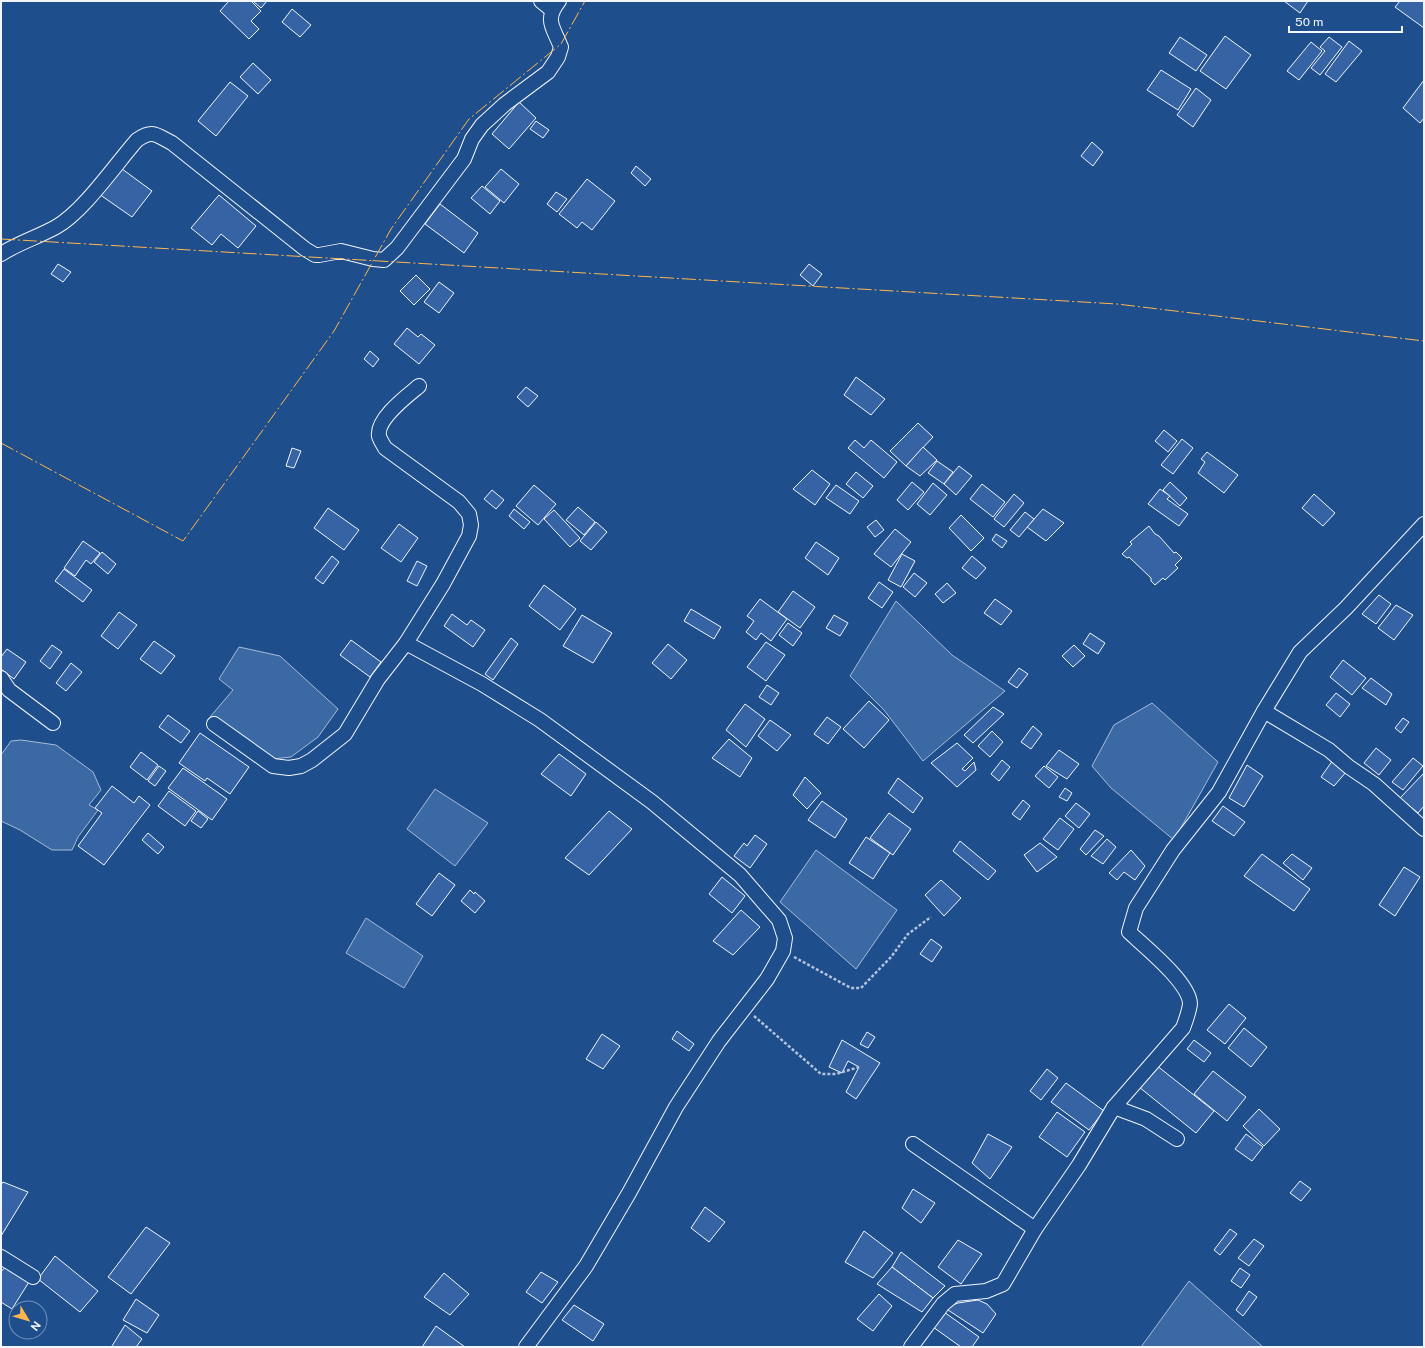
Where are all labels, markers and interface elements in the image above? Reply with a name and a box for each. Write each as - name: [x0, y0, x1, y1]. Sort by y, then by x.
- scale bar: [1289, 8, 1402, 34]
- text: 50 m: [1295, 15, 1323, 29]
- north arrow: [8, 1300, 48, 1340]
- text: N: [29, 1319, 43, 1333]

